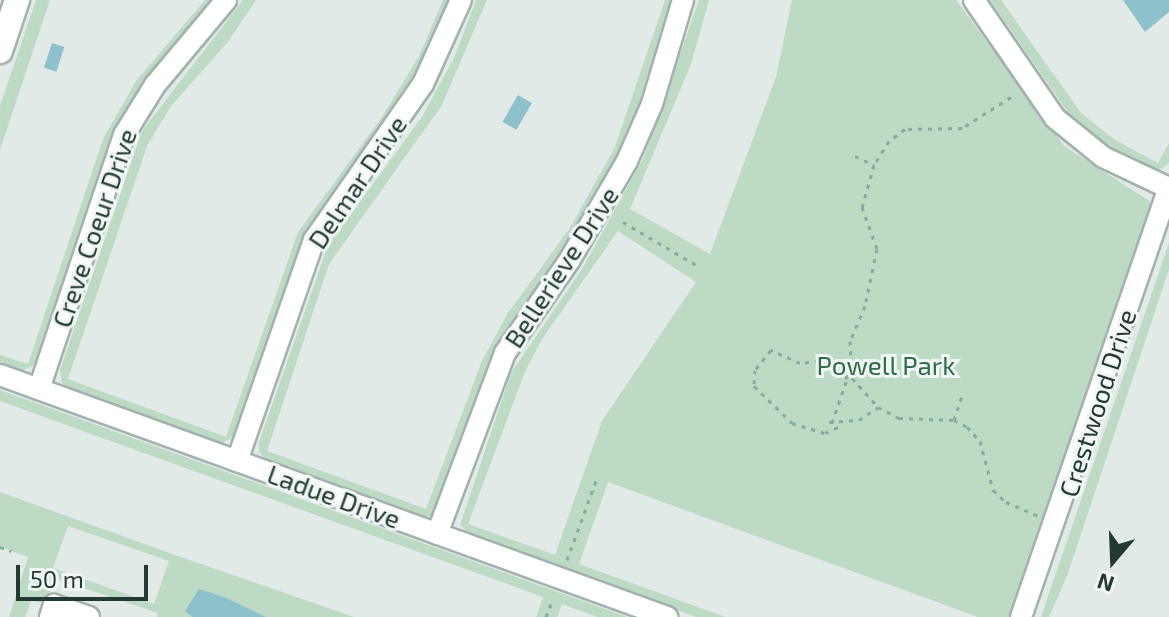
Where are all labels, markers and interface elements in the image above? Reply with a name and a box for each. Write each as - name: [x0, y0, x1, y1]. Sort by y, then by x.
- street label: Delmar Drive: [301, 109, 413, 255]
- street label: Creve Coeur Drive: [45, 124, 143, 332]
- street label: Bellerieve Drive: [497, 181, 625, 353]
- street label: Crestwood Drive: [1052, 305, 1142, 501]
- park label: Powell Park: [816, 349, 956, 381]
- street label: Ladue Drive: [263, 458, 405, 534]
- north arrow: [1073, 521, 1153, 601]
- scale bar: [20, 549, 152, 599]
- text: 50 m: [30, 564, 84, 593]
- text: N: [1093, 569, 1117, 599]

